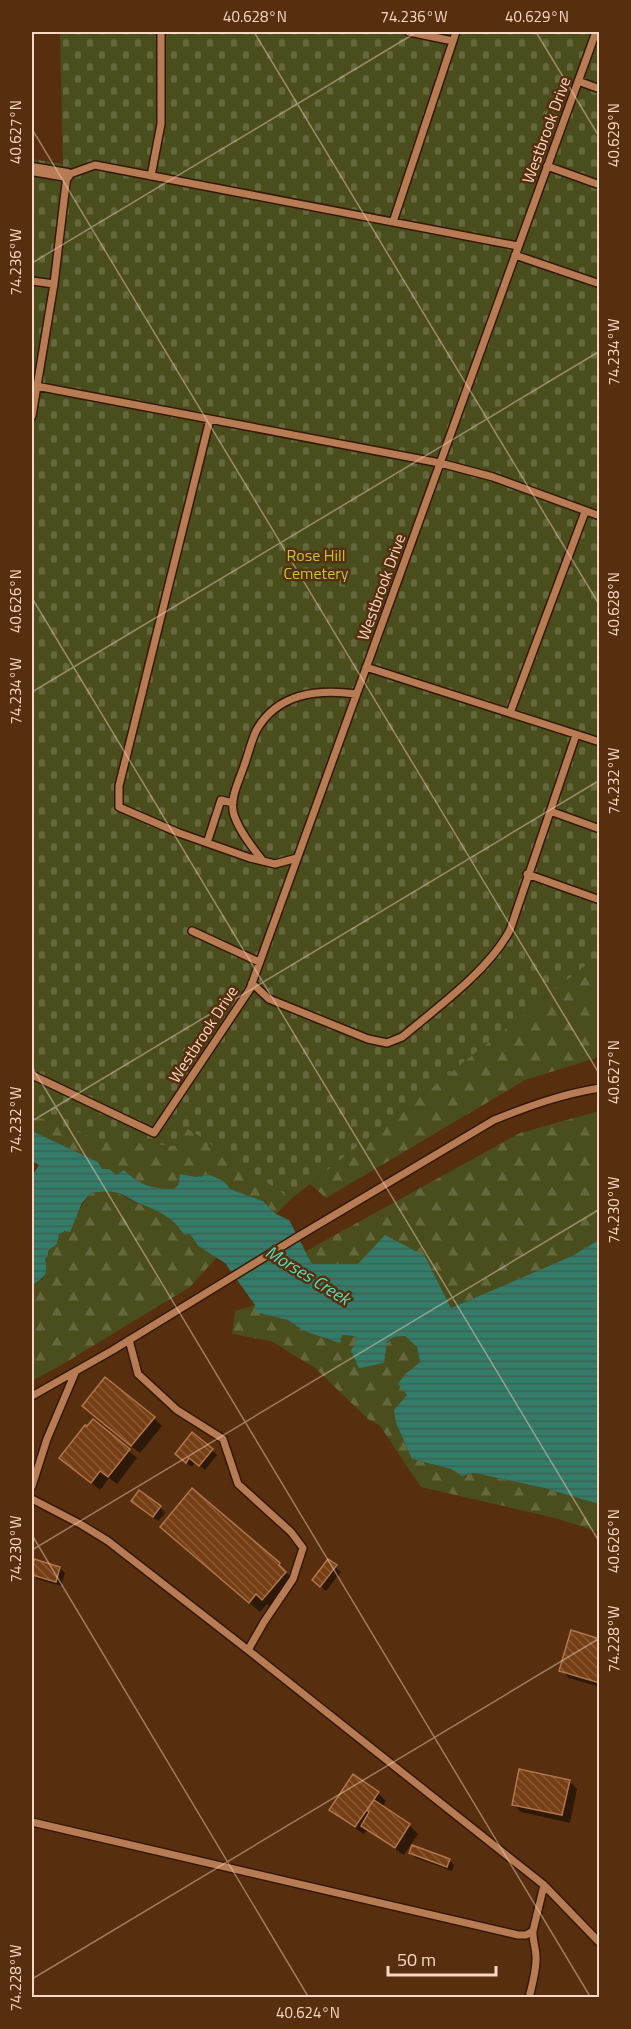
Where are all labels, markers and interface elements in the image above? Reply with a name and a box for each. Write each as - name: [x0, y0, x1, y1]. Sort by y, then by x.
- text: 40.628°N: [223, 5, 287, 28]
- text: 74.236°W: [381, 5, 447, 28]
- text: 40.629°N: [505, 5, 569, 28]
- street label: Westbrook Drive: [516, 73, 576, 187]
- text: 40.627°N: [4, 100, 27, 164]
- text: 40.629°N: [602, 103, 625, 167]
- text: 74.236°W: [4, 229, 27, 295]
- text: 74.234°W: [602, 319, 625, 385]
- street label: Westbrook Drive: [351, 530, 411, 644]
- park label: Rose Hill Cemetery: [284, 543, 349, 585]
- text: 40.626°N: [4, 569, 27, 633]
- text: 40.628°N: [602, 572, 625, 636]
- text: 74.234°W: [4, 658, 27, 724]
- text: 74.232°W: [602, 748, 625, 814]
- street label: Westbrook Drive: [162, 981, 244, 1087]
- text: 40.627°N: [602, 1040, 625, 1104]
- text: 74.232°W: [4, 1087, 27, 1153]
- text: 74.230°W: [602, 1177, 625, 1243]
- water label: Morses Creek: [260, 1238, 357, 1313]
- text: 40.626°N: [602, 1509, 625, 1573]
- text: 74.230°W: [4, 1516, 27, 1582]
- text: 74.228°W: [602, 1606, 625, 1672]
- scale bar: [388, 1939, 496, 1977]
- text: 74.228°W: [4, 1945, 27, 2011]
- text: 50 m: [397, 1946, 436, 1973]
- text: 40.624°N: [276, 2001, 340, 2024]

